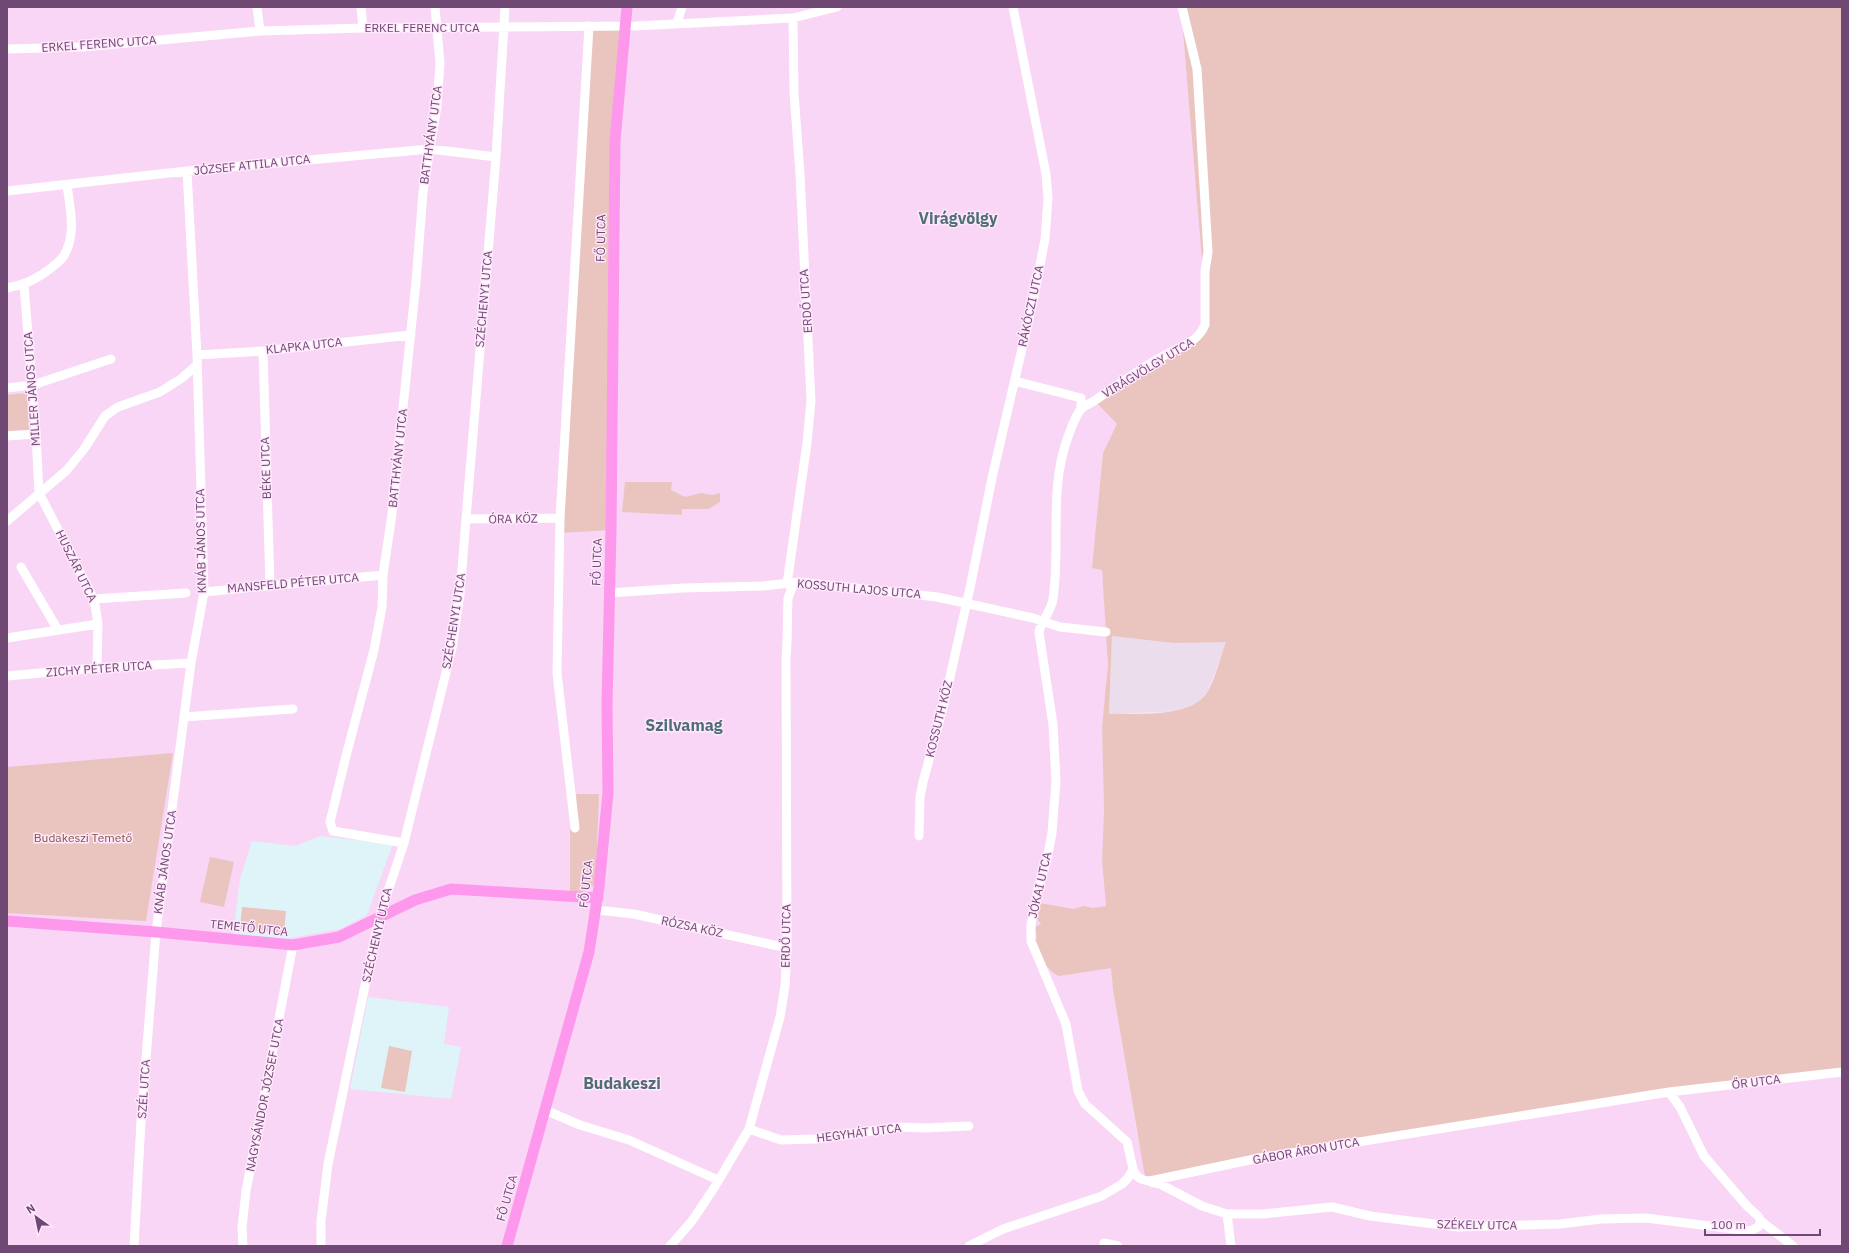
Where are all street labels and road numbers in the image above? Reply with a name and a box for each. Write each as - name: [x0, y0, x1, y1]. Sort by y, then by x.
- street label: ERKEL FERENC UTCA: [364, 20, 480, 35]
- street label: ERKEL FERENC UTCA: [41, 32, 157, 55]
- street label: BATTHYÁNY UTCA: [416, 84, 445, 185]
- street label: JÓZSEF ATTILA UTCA: [193, 151, 311, 178]
- street label: FŐ UTCA: [593, 214, 608, 262]
- street label: SZÉCHENYI UTCA: [472, 250, 495, 348]
- street label: RÁKÓCZI UTCA: [1015, 263, 1047, 348]
- street label: ERDŐ UTCA: [796, 268, 815, 333]
- street label: MILLER JÁNOS UTCA: [20, 331, 43, 447]
- street label: KLAPKA UTCA: [265, 334, 343, 357]
- street label: VIRÁGVÖLGY UTCA: [1099, 334, 1197, 401]
- street label: BATTHYÁNY UTCA: [385, 407, 410, 508]
- street label: BÉKE UTCA: [257, 436, 274, 499]
- street label: KNÁB JÁNOS UTCA: [192, 488, 209, 594]
- street label: ÓRA KÖZ: [488, 511, 538, 526]
- street label: HUSZÁR UTCA: [52, 527, 101, 605]
- street label: FŐ UTCA: [588, 538, 605, 586]
- street label: MANSFELD PÉTER UTCA: [227, 569, 360, 596]
- street label: SZÉCHENYI UTCA: [439, 572, 469, 670]
- street label: KOSSUTH LAJOS UTCA: [796, 576, 922, 601]
- street label: ZICHY PÉTER UTCA: [45, 657, 153, 680]
- street label: KOSSUTH KÖZ: [922, 679, 955, 759]
- street label: KNÁB JÁNOS UTCA: [150, 809, 179, 915]
- street label: JÓKAI UTCA: [1025, 850, 1054, 919]
- street label: FŐ UTCA: [576, 859, 595, 908]
- street label: SZÉCHENYI UTCA: [358, 886, 395, 984]
- street label: ERDŐ UTCA: [777, 904, 794, 968]
- street label: RÓZSA KÖZ: [660, 913, 724, 940]
- street label: TEMETŐ UTCA: [209, 916, 289, 939]
- street label: NAGYSÁNDOR JÓZSEF UTCA: [242, 1017, 287, 1173]
- street label: SZÉL UTCA: [134, 1058, 153, 1119]
- street label: ŐR UTCA: [1731, 1071, 1781, 1092]
- street label: HEGYHÁT UTCA: [816, 1120, 903, 1145]
- street label: GÁBOR ÁRON UTCA: [1252, 1134, 1361, 1167]
- street label: FŐ UTCA: [493, 1173, 520, 1223]
- street label: SZÉKELY UTCA: [1437, 1216, 1518, 1233]

